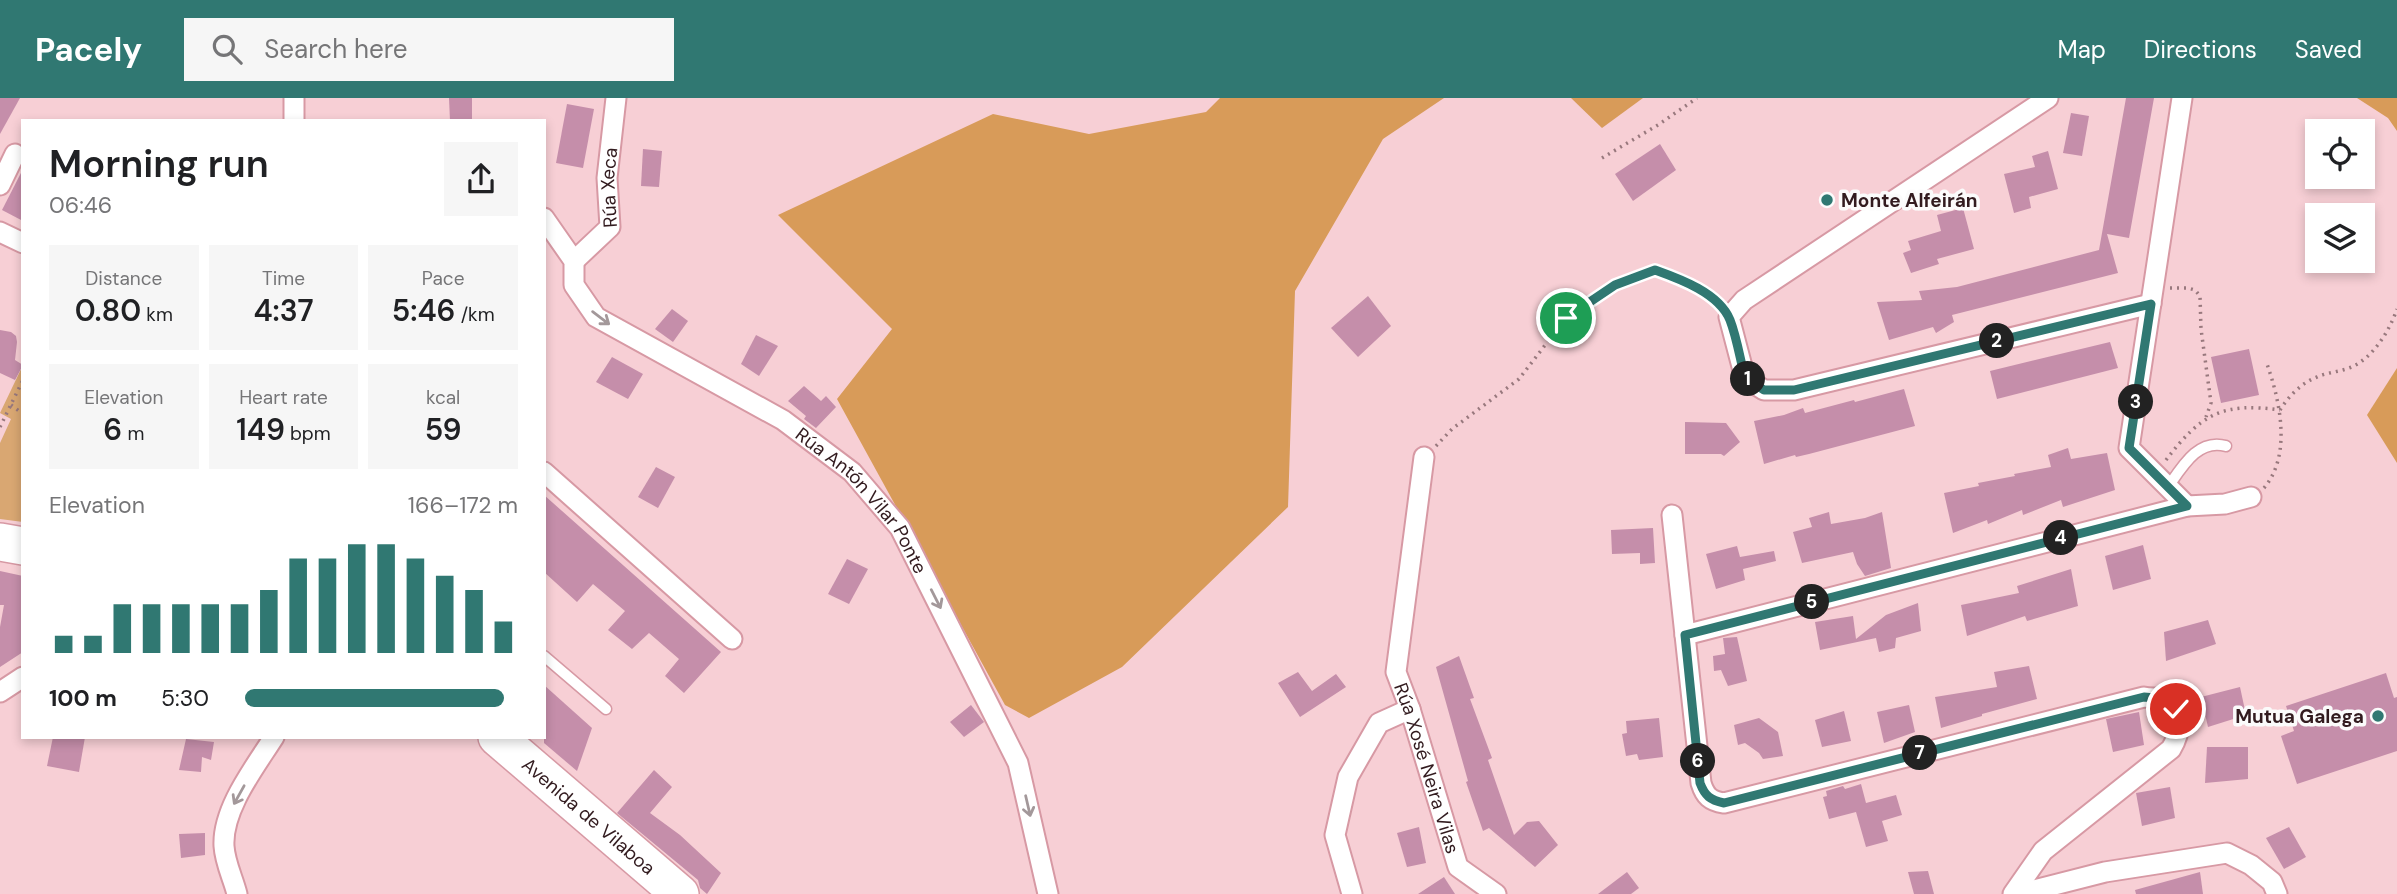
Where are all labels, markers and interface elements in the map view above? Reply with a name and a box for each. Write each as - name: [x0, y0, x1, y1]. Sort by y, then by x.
- search box: [184, 18, 674, 81]
- text: Pacely: [35, 28, 142, 71]
- icon: search: [208, 30, 246, 68]
- text: Search here: [264, 32, 408, 66]
- text: Map: [2058, 34, 2106, 65]
- text: Directions: [2144, 34, 2257, 65]
- text: Saved: [2295, 34, 2362, 65]
- map controls: [2305, 119, 2375, 273]
- button: locate: [2305, 119, 2375, 189]
- text: Morning run: [49, 139, 269, 189]
- button: share: [444, 142, 518, 216]
- street label: Rúa Xeca: [594, 146, 623, 229]
- place label: Monte Alfeirán: [1841, 188, 1978, 213]
- text: 06:46: [49, 190, 112, 220]
- marker: Monte Alfeirán: [1819, 192, 1835, 208]
- button: layers: [2305, 203, 2375, 273]
- text: Distance: [85, 266, 162, 291]
- text: Time: [262, 266, 305, 291]
- text: Pace: [422, 266, 464, 291]
- pin: [1536, 288, 1596, 348]
- text: 0.80: [75, 291, 141, 330]
- text: 4:37: [253, 291, 314, 330]
- text: 5:46: [392, 291, 456, 330]
- icon: arrive: [1547, 299, 1585, 337]
- text: km: [141, 302, 173, 327]
- text: /km: [456, 302, 495, 327]
- one-way arrow: [592, 311, 610, 326]
- pin: 2: [1980, 324, 2014, 358]
- text: 2: [1991, 328, 2002, 353]
- pin: 1: [1730, 362, 1766, 396]
- text: 1: [1744, 366, 1751, 391]
- pin: 3: [2118, 384, 2154, 420]
- text: Elevation: [84, 385, 163, 410]
- text: Heart rate: [239, 385, 328, 410]
- text: kcal: [426, 385, 460, 410]
- text: 3: [2130, 389, 2141, 414]
- text: 6: [103, 410, 122, 449]
- text: 149: [236, 410, 285, 449]
- text: 59: [425, 410, 462, 449]
- text: m: [122, 421, 144, 446]
- text: bpm: [285, 421, 331, 446]
- street label: Rúa Antón Vilar Ponte: [791, 422, 933, 578]
- text: Elevation: [49, 490, 145, 520]
- text: 166–172 m: [408, 490, 518, 520]
- pin: 4: [2044, 520, 2078, 556]
- text: 4: [2054, 525, 2067, 550]
- pin: 5: [1794, 584, 1829, 620]
- one-way arrow: [929, 588, 943, 609]
- text: 5: [1806, 589, 1817, 614]
- street label: Rúa Xosé Neira Vilas: [1389, 679, 1466, 857]
- pin: [2146, 679, 2206, 739]
- text: 100 m: [49, 683, 117, 713]
- text: 5:30: [161, 683, 209, 713]
- icon: check: [2157, 690, 2195, 728]
- place label: Mutua Galega: [2235, 704, 2364, 729]
- marker: Mutua Galega: [2370, 708, 2386, 724]
- pin: 7: [1902, 736, 1938, 770]
- text: 7: [1914, 740, 1925, 765]
- pin: 6: [1680, 744, 1716, 778]
- text: 6: [1691, 748, 1704, 773]
- street label: Avenida de Vilaboa: [517, 752, 661, 880]
- one-way arrow: [232, 785, 246, 805]
- one-way arrow: [1022, 794, 1035, 817]

